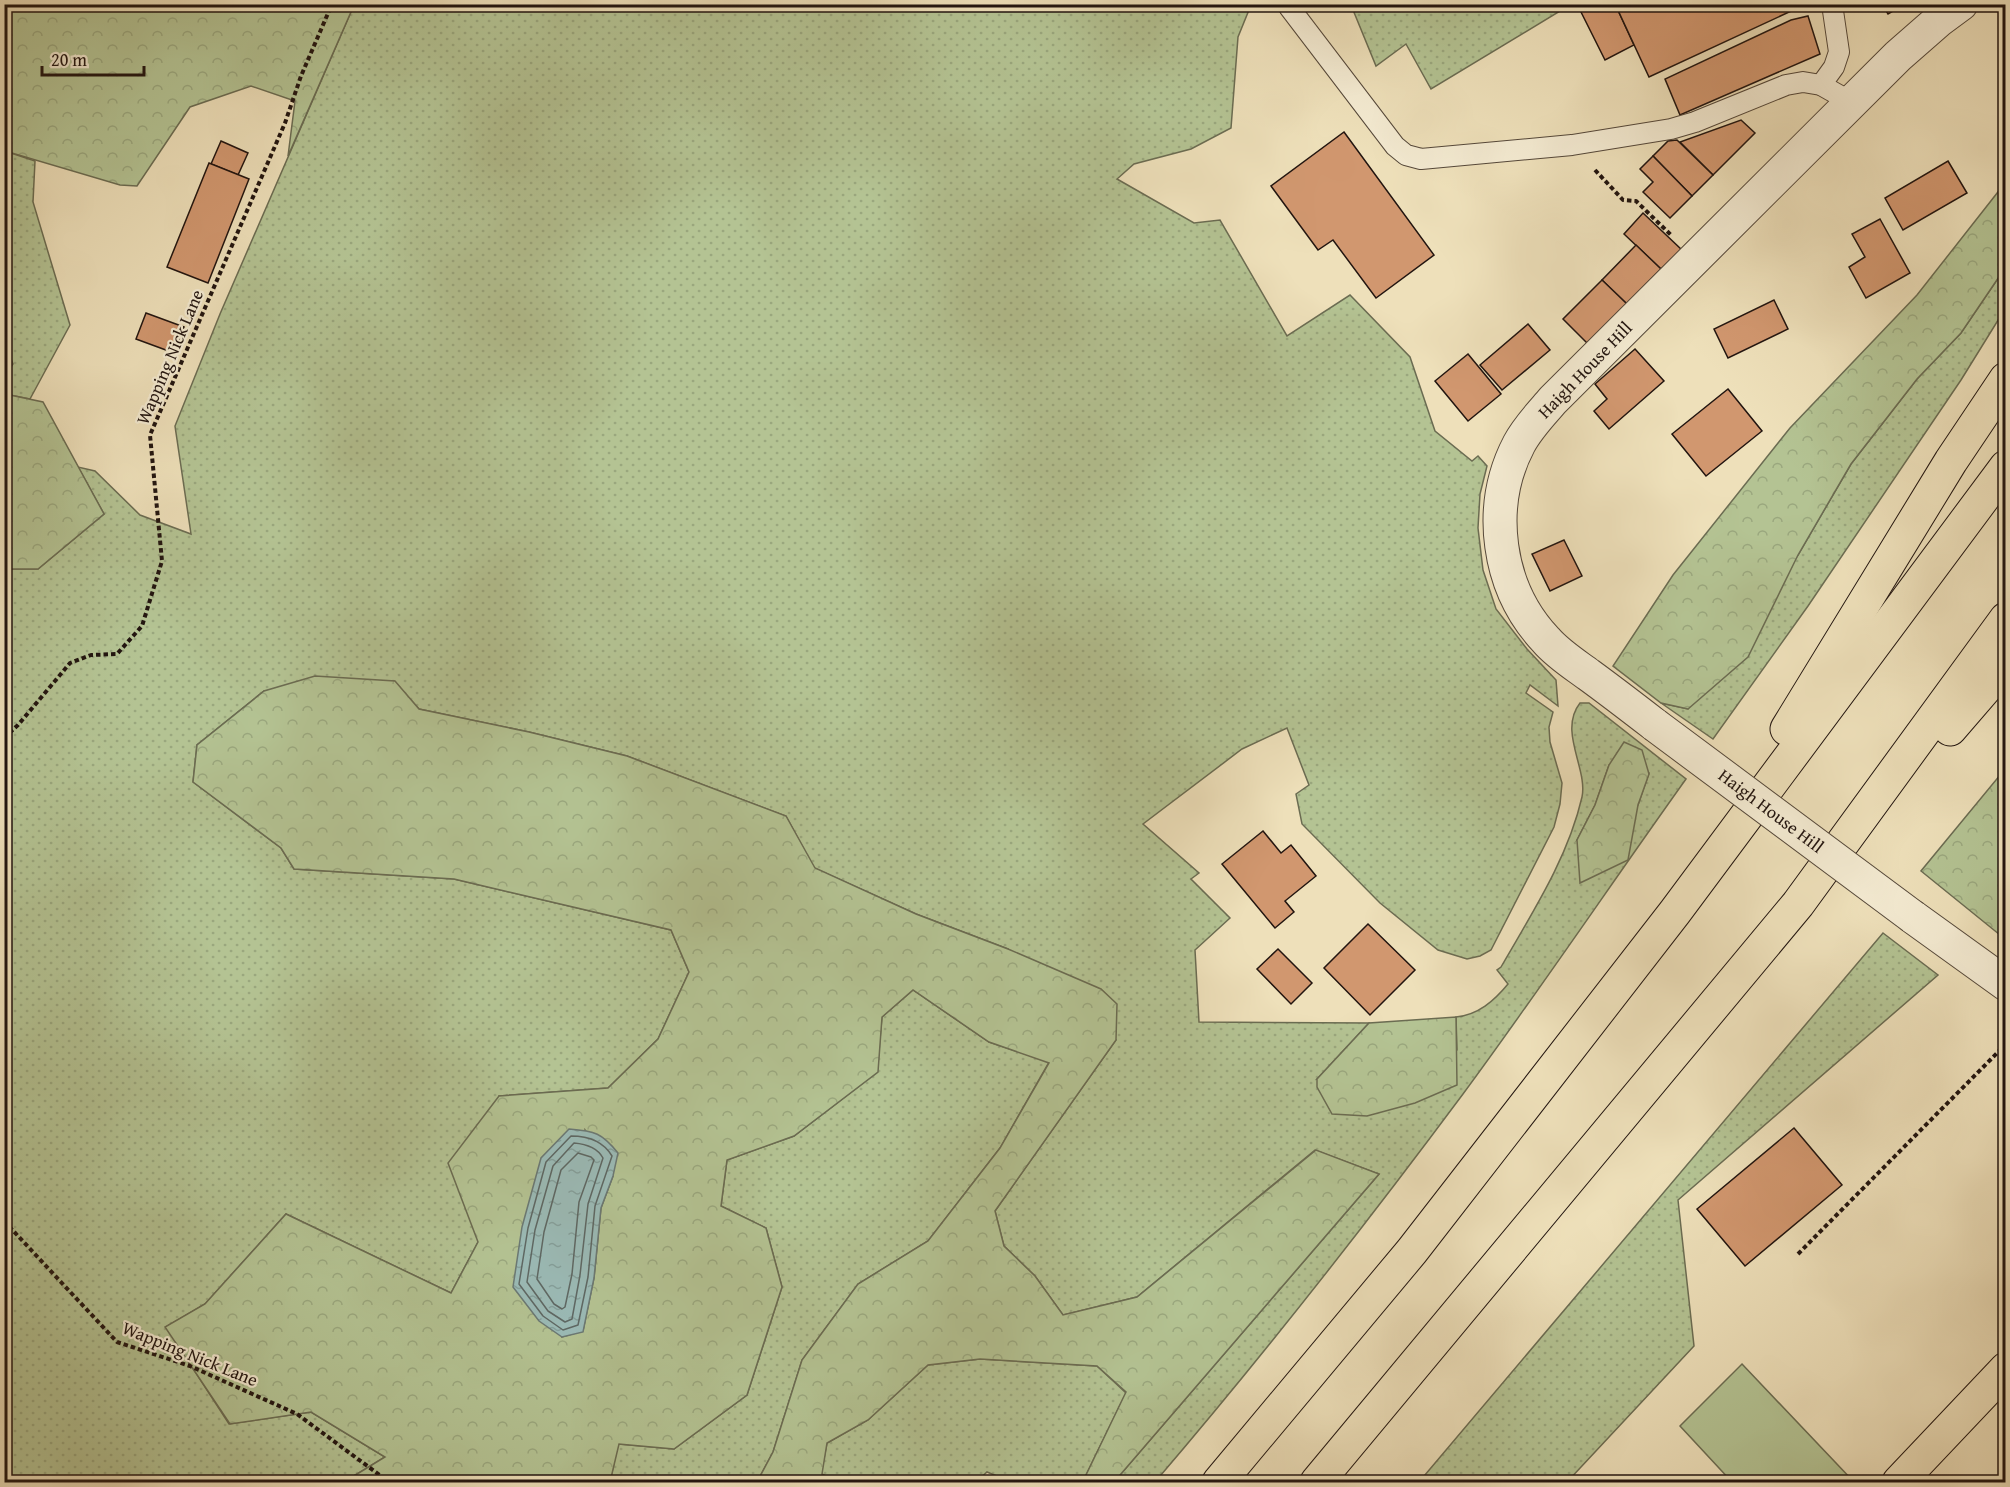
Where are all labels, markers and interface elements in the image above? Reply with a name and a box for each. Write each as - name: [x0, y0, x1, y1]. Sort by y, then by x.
- scale bar: [42, 39, 144, 77]
- text: 20 m: [51, 46, 87, 73]
- street label: Wapping Nick Lane: [129, 285, 210, 428]
- street label: Haigh House Hill: [1531, 315, 1638, 424]
- street label: Haigh House Hill: [1713, 762, 1830, 859]
- street label: Wapping Nick Lane: [118, 1314, 262, 1393]

